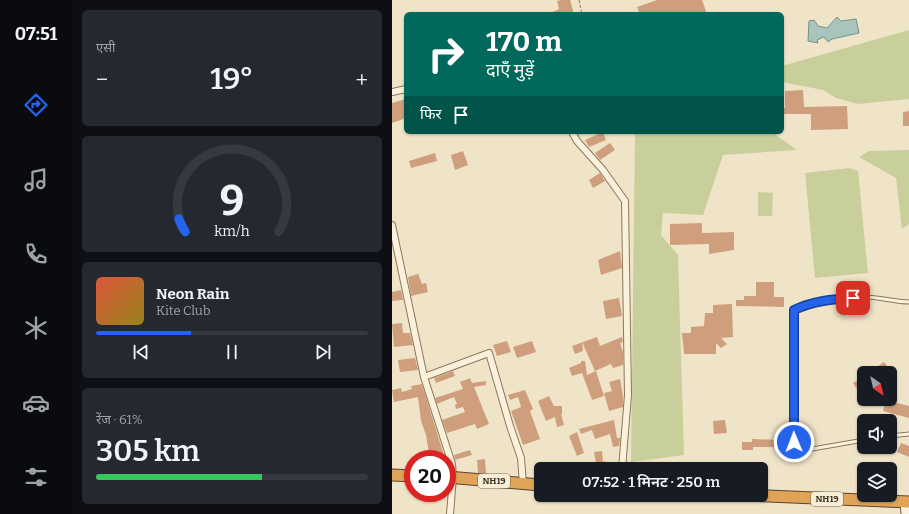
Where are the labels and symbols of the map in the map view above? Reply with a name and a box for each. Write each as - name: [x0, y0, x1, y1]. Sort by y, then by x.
- pin: [836, 281, 870, 315]
- north arrow: [857, 366, 897, 406]
- position arrow: [773, 421, 815, 463]
- speed limit sign: 20: [404, 450, 456, 502]
- road number: NH19: [478, 474, 510, 488]
- road number: NH19: [811, 492, 843, 506]

